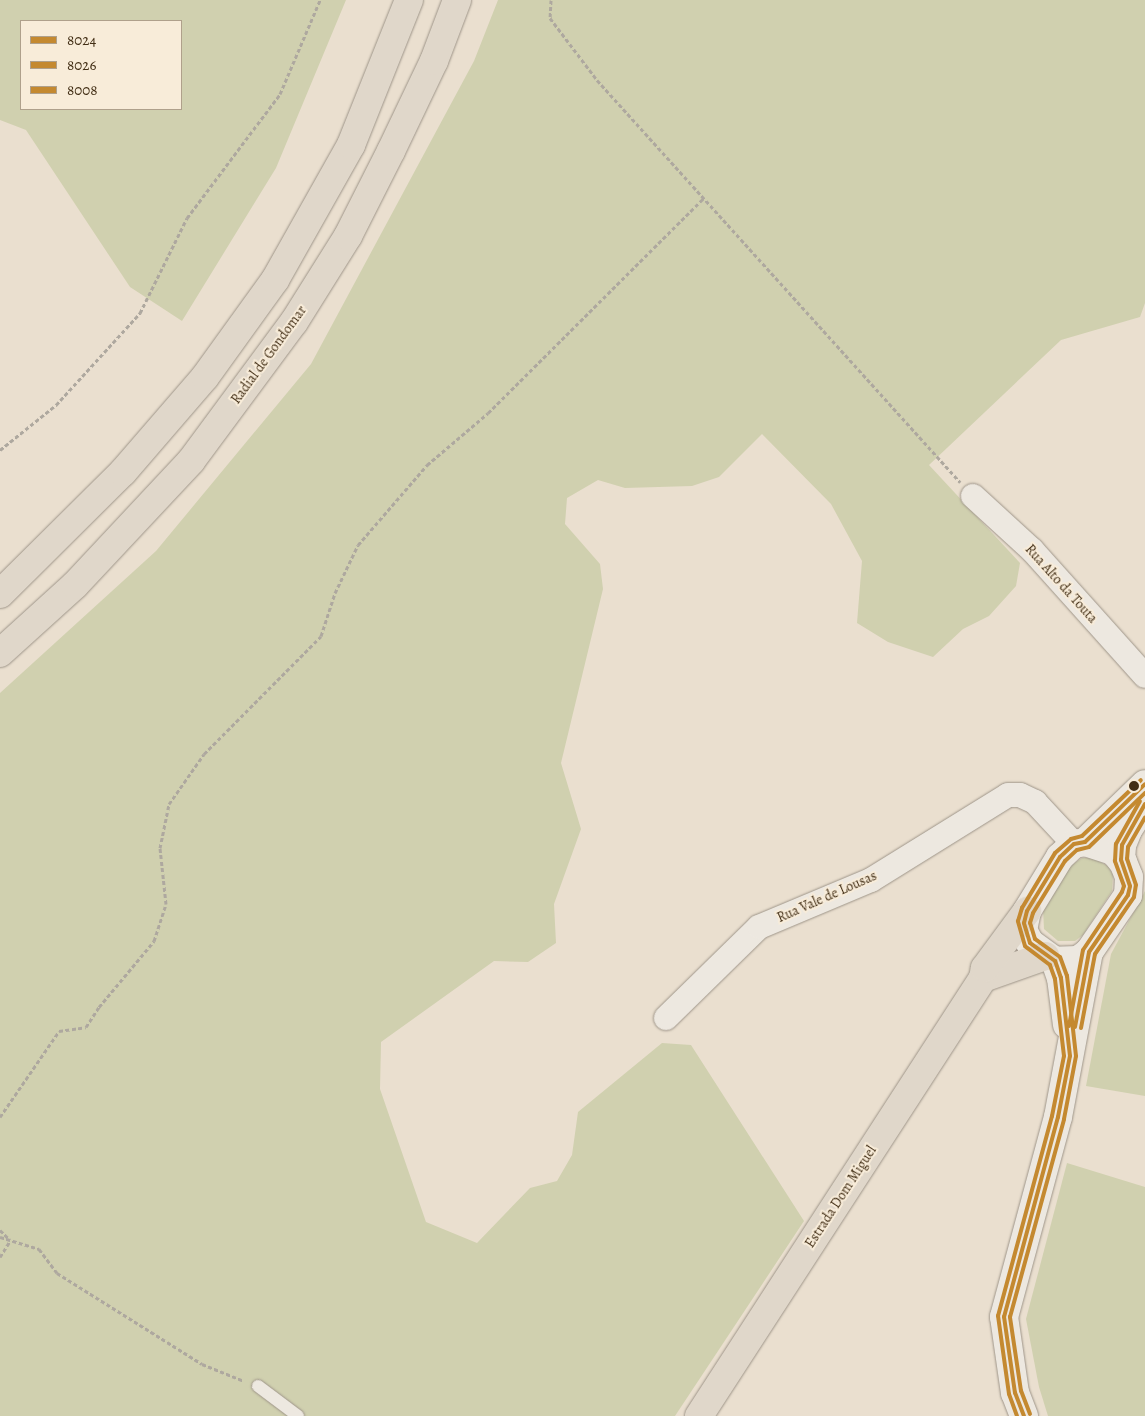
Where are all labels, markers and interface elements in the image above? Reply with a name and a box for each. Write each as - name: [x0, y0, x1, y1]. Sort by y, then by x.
- legend: [20, 20, 182, 110]
- text: 8024: [67, 30, 96, 50]
- text: 8026: [67, 55, 96, 75]
- text: 8008: [67, 80, 98, 100]
- street label: Radial de Gondomar: [228, 303, 310, 407]
- street label: Rua Alto da Touta: [1021, 541, 1101, 627]
- unlabelled marker: [1129, 781, 1139, 791]
- street label: Rua Vale de Lousas: [775, 867, 879, 927]
- street label: Estrada Dom Miguel: [802, 1143, 880, 1251]

